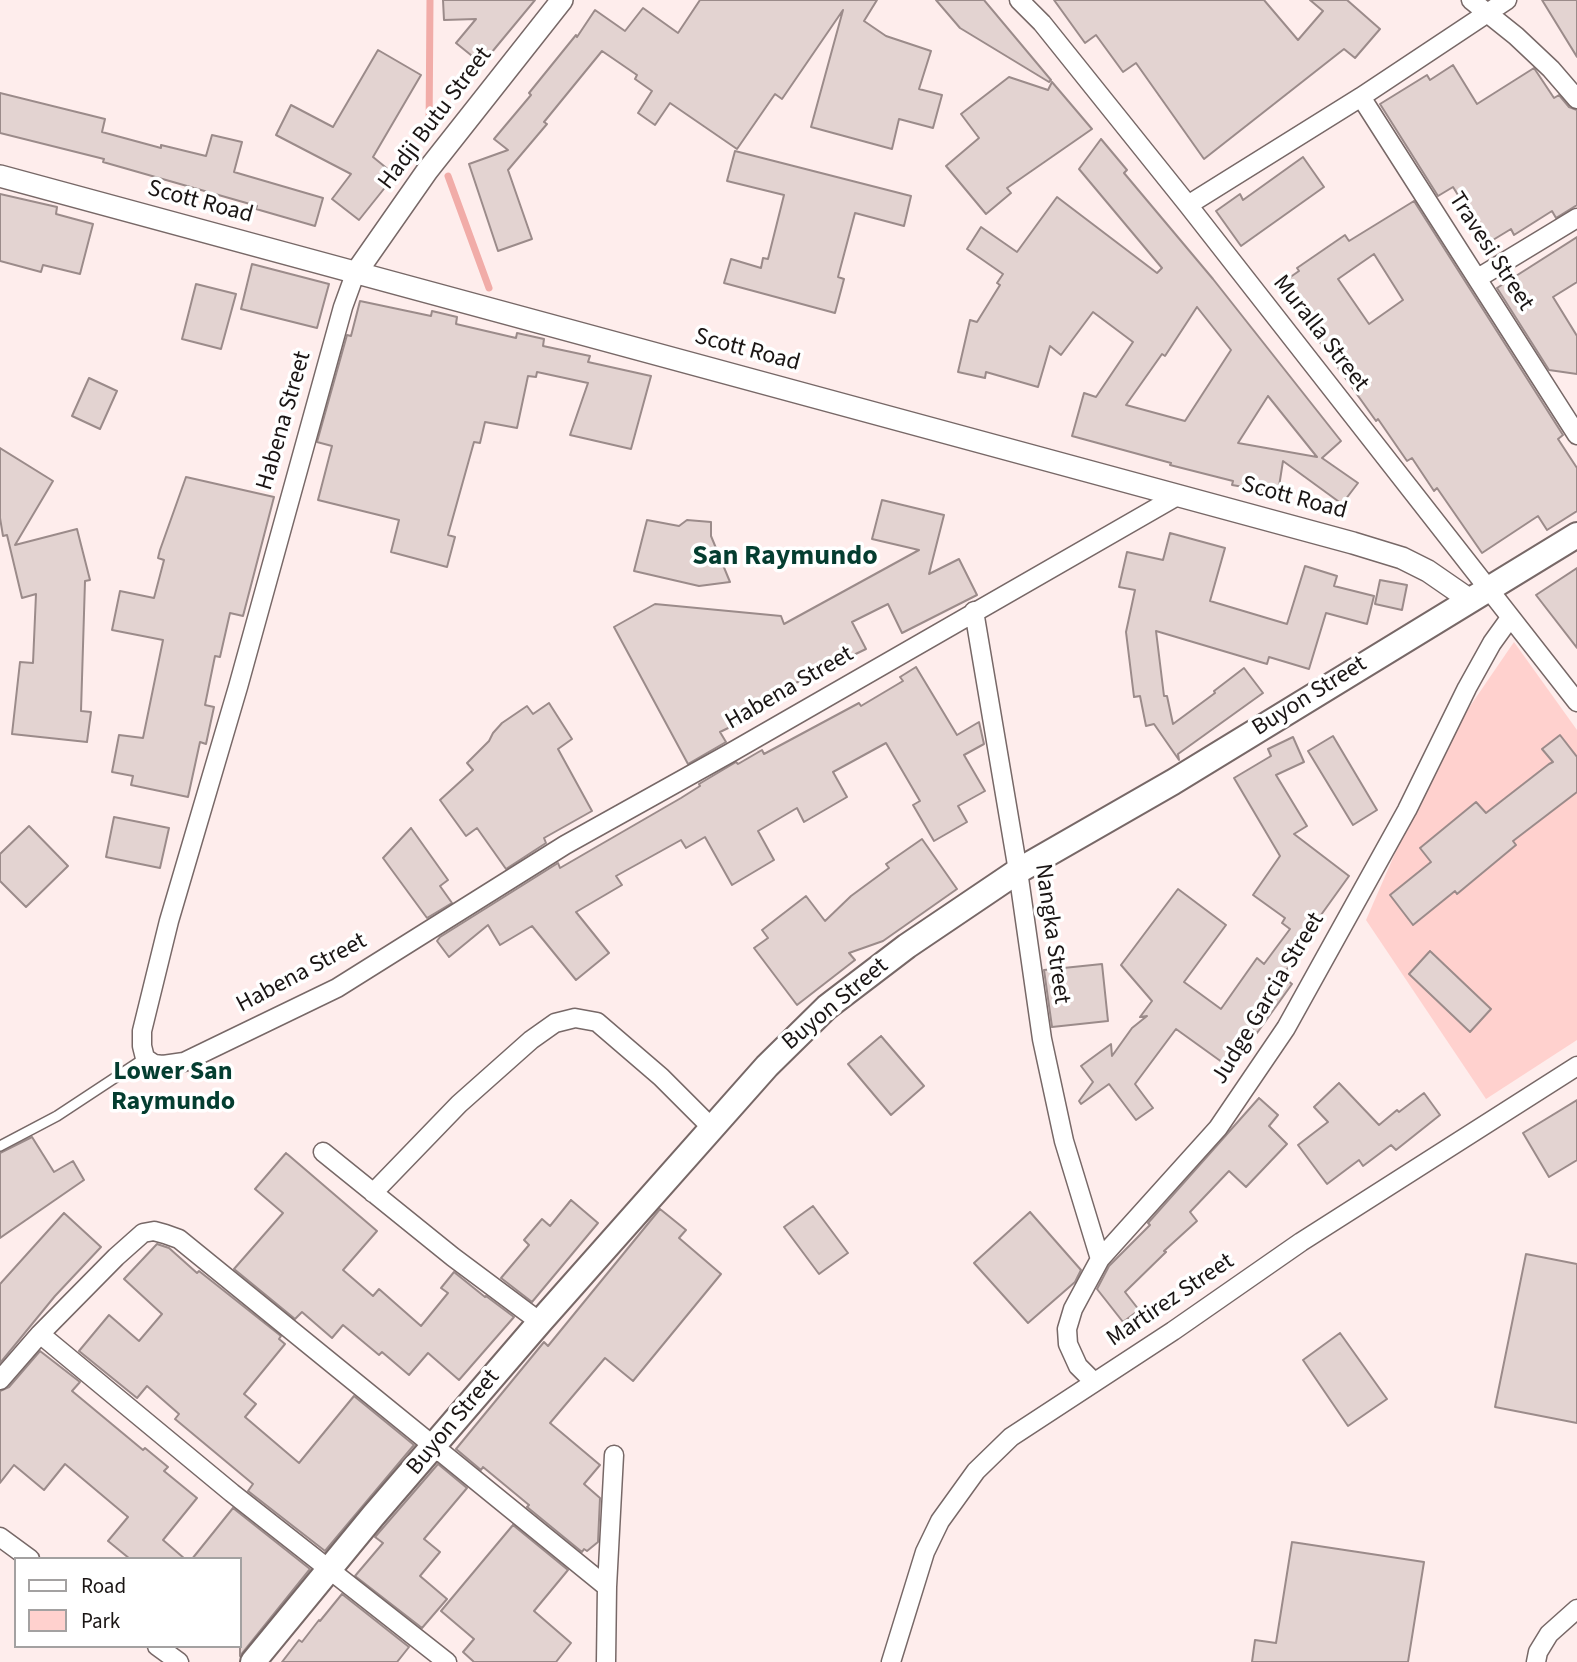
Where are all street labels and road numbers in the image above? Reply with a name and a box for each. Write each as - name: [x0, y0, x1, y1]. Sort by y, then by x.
- street label: Hadji Butu Street: [373, 42, 499, 196]
- street label: Scott Road: [144, 175, 256, 231]
- street label: Travesi Street: [1441, 187, 1539, 317]
- street label: Muralla Street: [1266, 270, 1374, 398]
- street label: Scott Road: [691, 323, 803, 379]
- street label: Habena Street: [251, 348, 319, 494]
- street label: Scott Road: [1238, 471, 1350, 527]
- street label: Habena Street: [721, 641, 859, 737]
- street label: Buyon Street: [1248, 651, 1372, 743]
- street label: Nangka Street: [1027, 862, 1075, 1006]
- street label: Judge Garcia Street: [1206, 908, 1332, 1090]
- street label: Habena Street: [232, 928, 372, 1020]
- street label: Buyon Street: [777, 952, 895, 1058]
- street label: Martirez Street: [1102, 1248, 1240, 1354]
- street label: Buyon Street: [401, 1364, 507, 1482]

